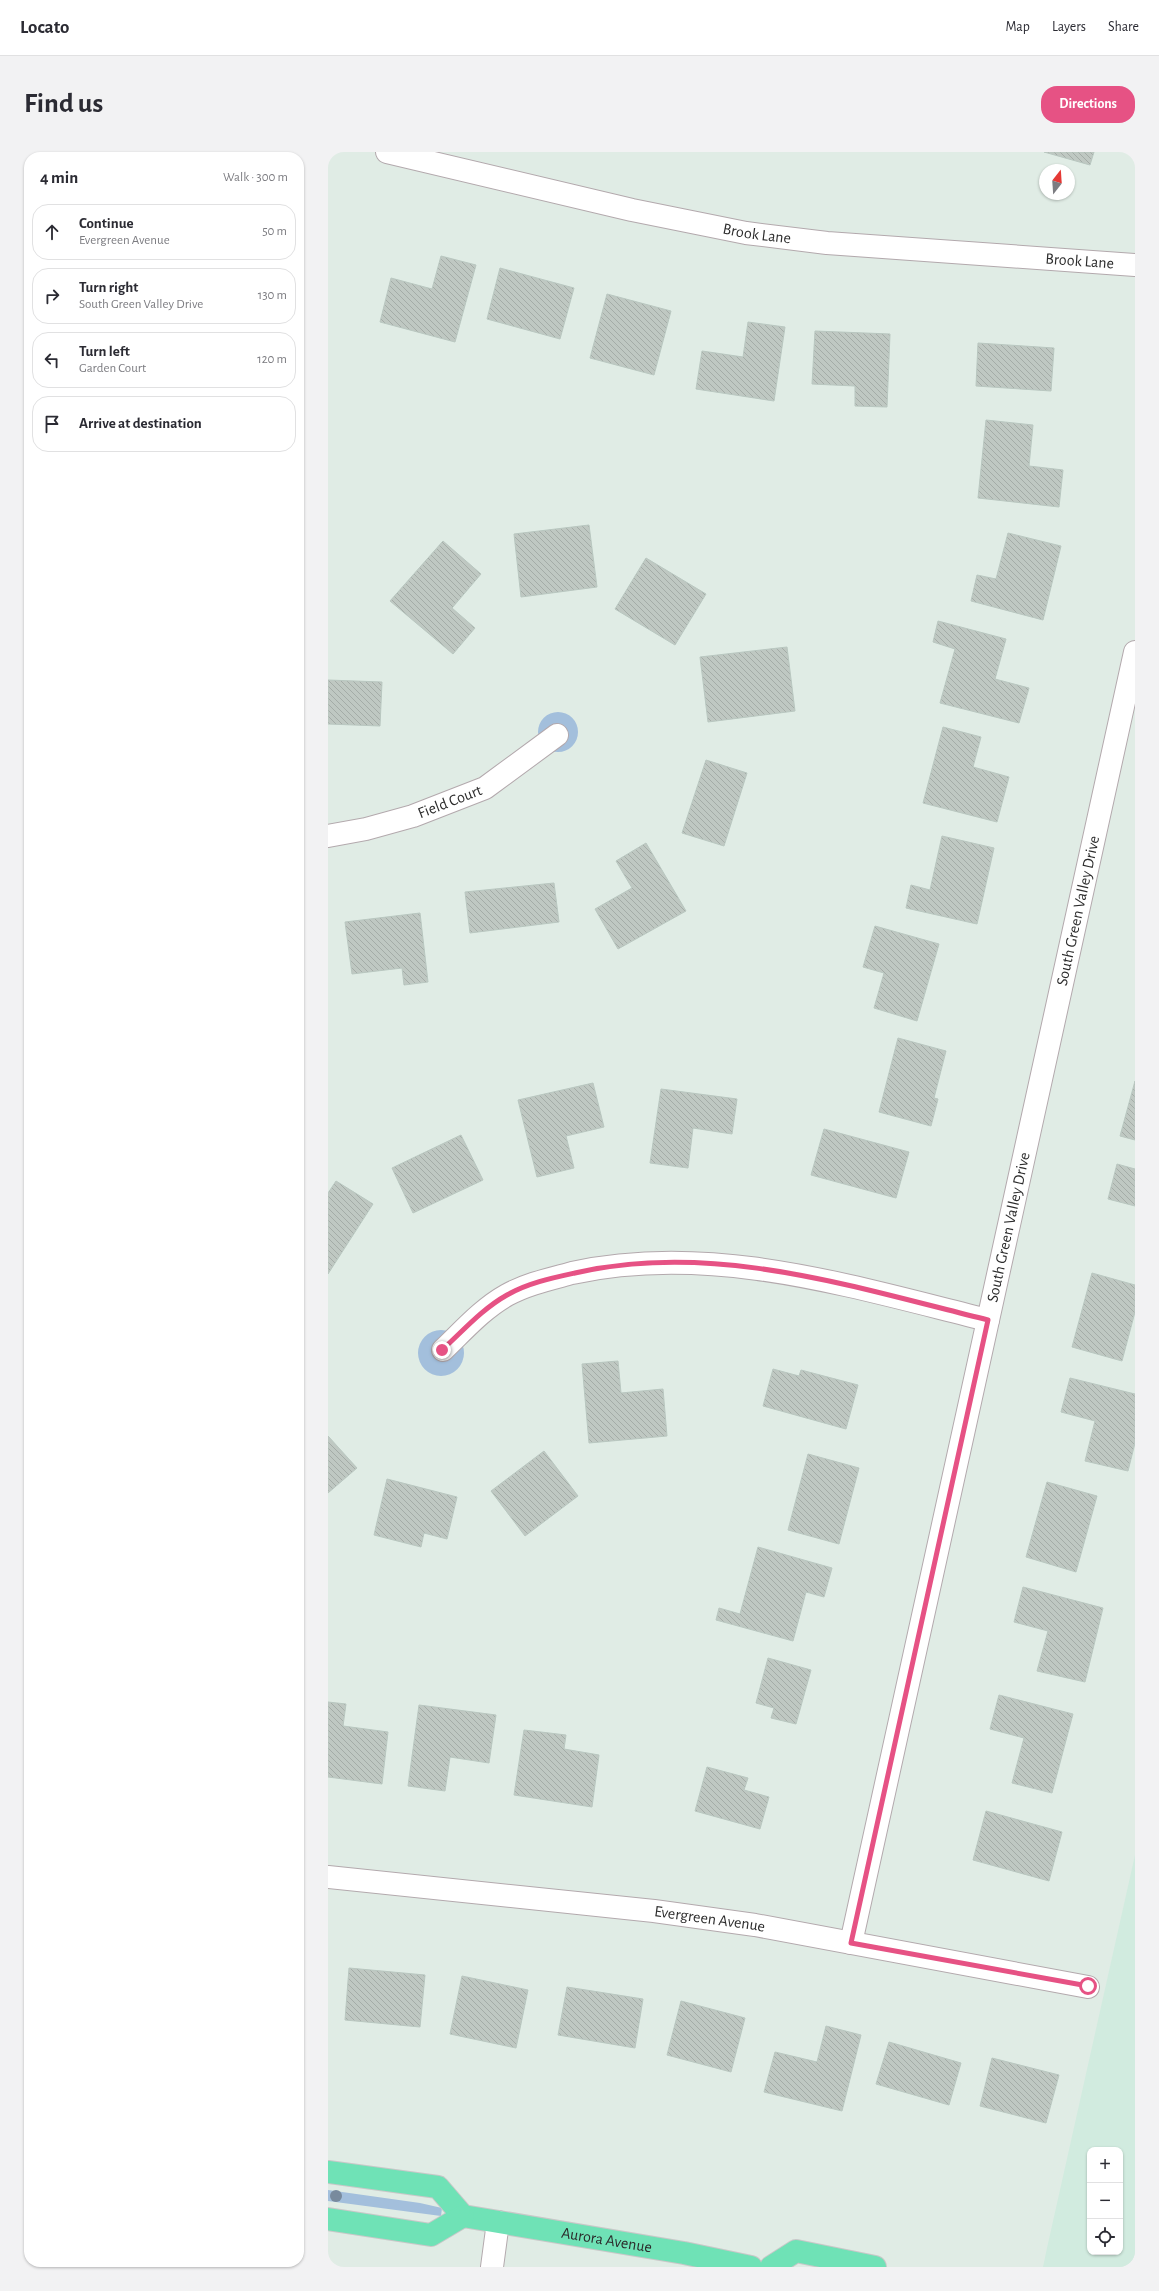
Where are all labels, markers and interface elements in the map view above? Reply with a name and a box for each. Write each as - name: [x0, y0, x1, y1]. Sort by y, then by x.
- text: Locato: [20, 18, 69, 37]
- text: Map: [1005, 20, 1030, 34]
- text: Layers: [1052, 20, 1086, 34]
- text: Share: [1108, 20, 1139, 34]
- button: Directions: [1041, 86, 1135, 123]
- text: Find us: [24, 90, 103, 118]
- north arrow: [1039, 164, 1075, 200]
- text: 4 min: [40, 169, 78, 186]
- text: Walk · 300 m: [223, 171, 288, 184]
- text: Continue: [79, 216, 134, 231]
- icon: ahead: [41, 221, 63, 243]
- street label: Brook Lane: [721, 221, 792, 246]
- text: 50 m: [262, 225, 287, 238]
- text: Evergreen Avenue: [79, 234, 170, 247]
- street label: Brook Lane: [1045, 251, 1115, 271]
- text: Turn right: [79, 280, 138, 295]
- icon: right: [41, 285, 63, 307]
- text: 130 m: [258, 289, 287, 302]
- text: South Green Valley Drive: [79, 298, 203, 311]
- text: Turn left: [79, 344, 130, 359]
- icon: left: [41, 349, 63, 371]
- text: 120 m: [257, 353, 287, 366]
- text: Garden Court: [79, 362, 146, 375]
- icon: arrive: [41, 413, 63, 435]
- text: Arrive at destination: [79, 416, 202, 431]
- street label: Field Court: [416, 782, 484, 821]
- street label: South Green Valley Drive: [1054, 834, 1102, 987]
- street label: South Green Valley Drive: [984, 1151, 1033, 1304]
- route end: [433, 1341, 451, 1359]
- street label: Evergreen Avenue: [653, 1903, 766, 1935]
- route start: [1079, 1977, 1097, 1995]
- map controls: [1087, 2147, 1123, 2255]
- button: +: [1087, 2147, 1123, 2183]
- button: −: [1087, 2183, 1123, 2219]
- button: locate: [1087, 2219, 1123, 2255]
- street label: Aurora Avenue: [560, 2225, 653, 2256]

